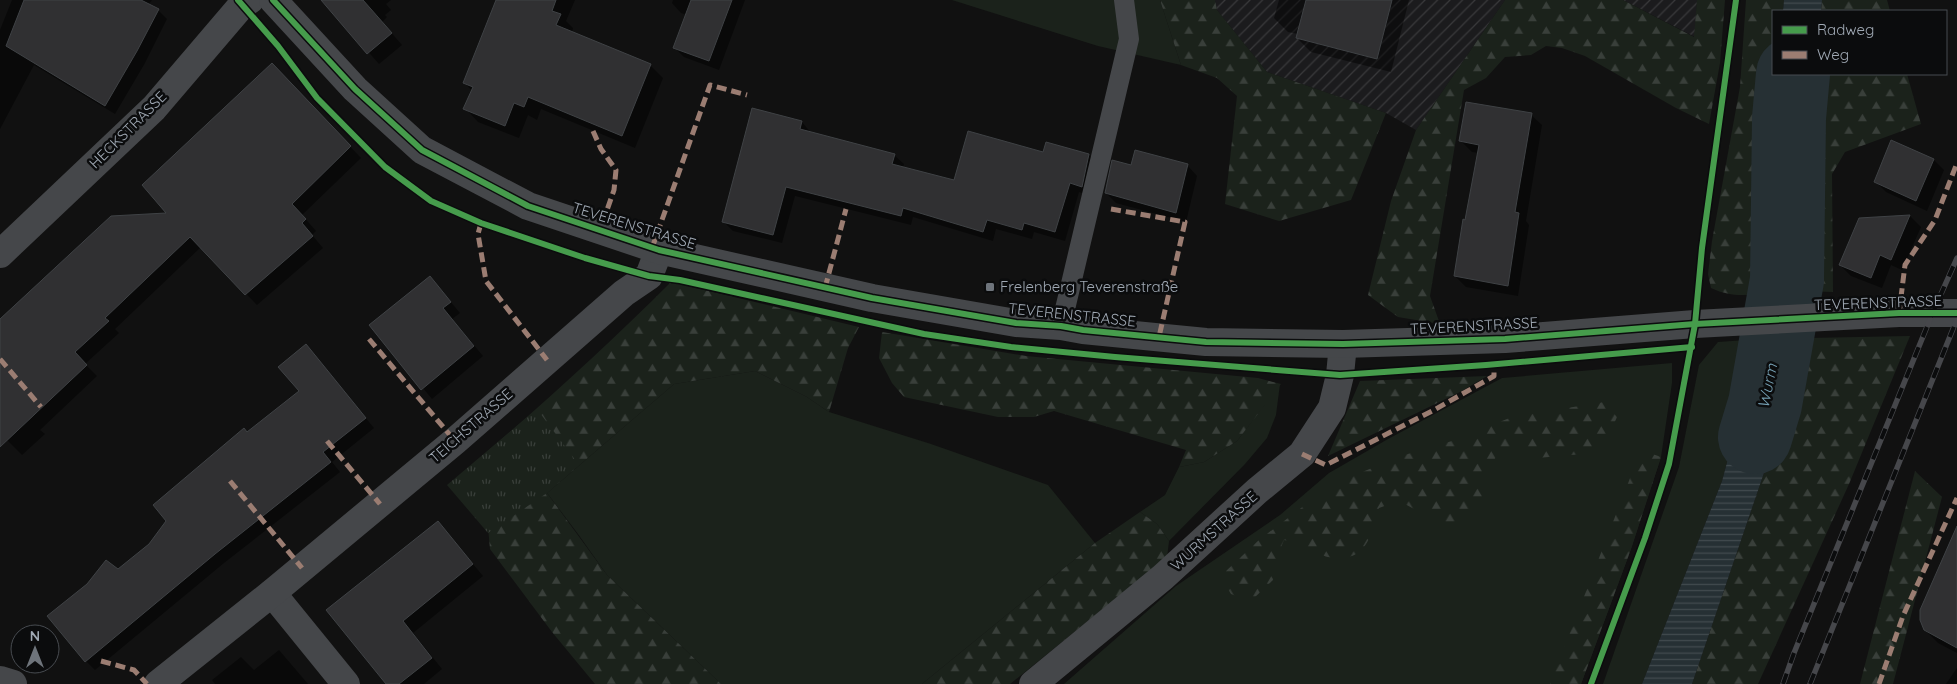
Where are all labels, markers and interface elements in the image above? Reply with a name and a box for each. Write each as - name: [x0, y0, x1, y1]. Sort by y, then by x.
- legend: [1772, 10, 1947, 75]
- text: Radweg: [1817, 20, 1874, 39]
- text: Weg: [1817, 45, 1849, 64]
- street label: HECKSTRASSE: [85, 87, 170, 172]
- street label: TEVERENSTRASSE: [570, 198, 698, 253]
- place label: Frelenberg Teverenstraße: [1000, 277, 1178, 296]
- marker: Frelenberg Teverenstraße: [984, 281, 996, 293]
- street label: TEVERENSTRASSE: [1814, 291, 1942, 314]
- street label: TEVERENSTRASSE: [1007, 298, 1137, 331]
- street label: TEVERENSTRASSE: [1409, 313, 1538, 338]
- water label: Wurm: [1753, 362, 1781, 410]
- street label: TEICHSTRASSE: [425, 384, 516, 467]
- street label: WURMSTRASSE: [1166, 487, 1261, 575]
- north arrow: [10, 624, 60, 674]
- text: N: [30, 627, 40, 645]

